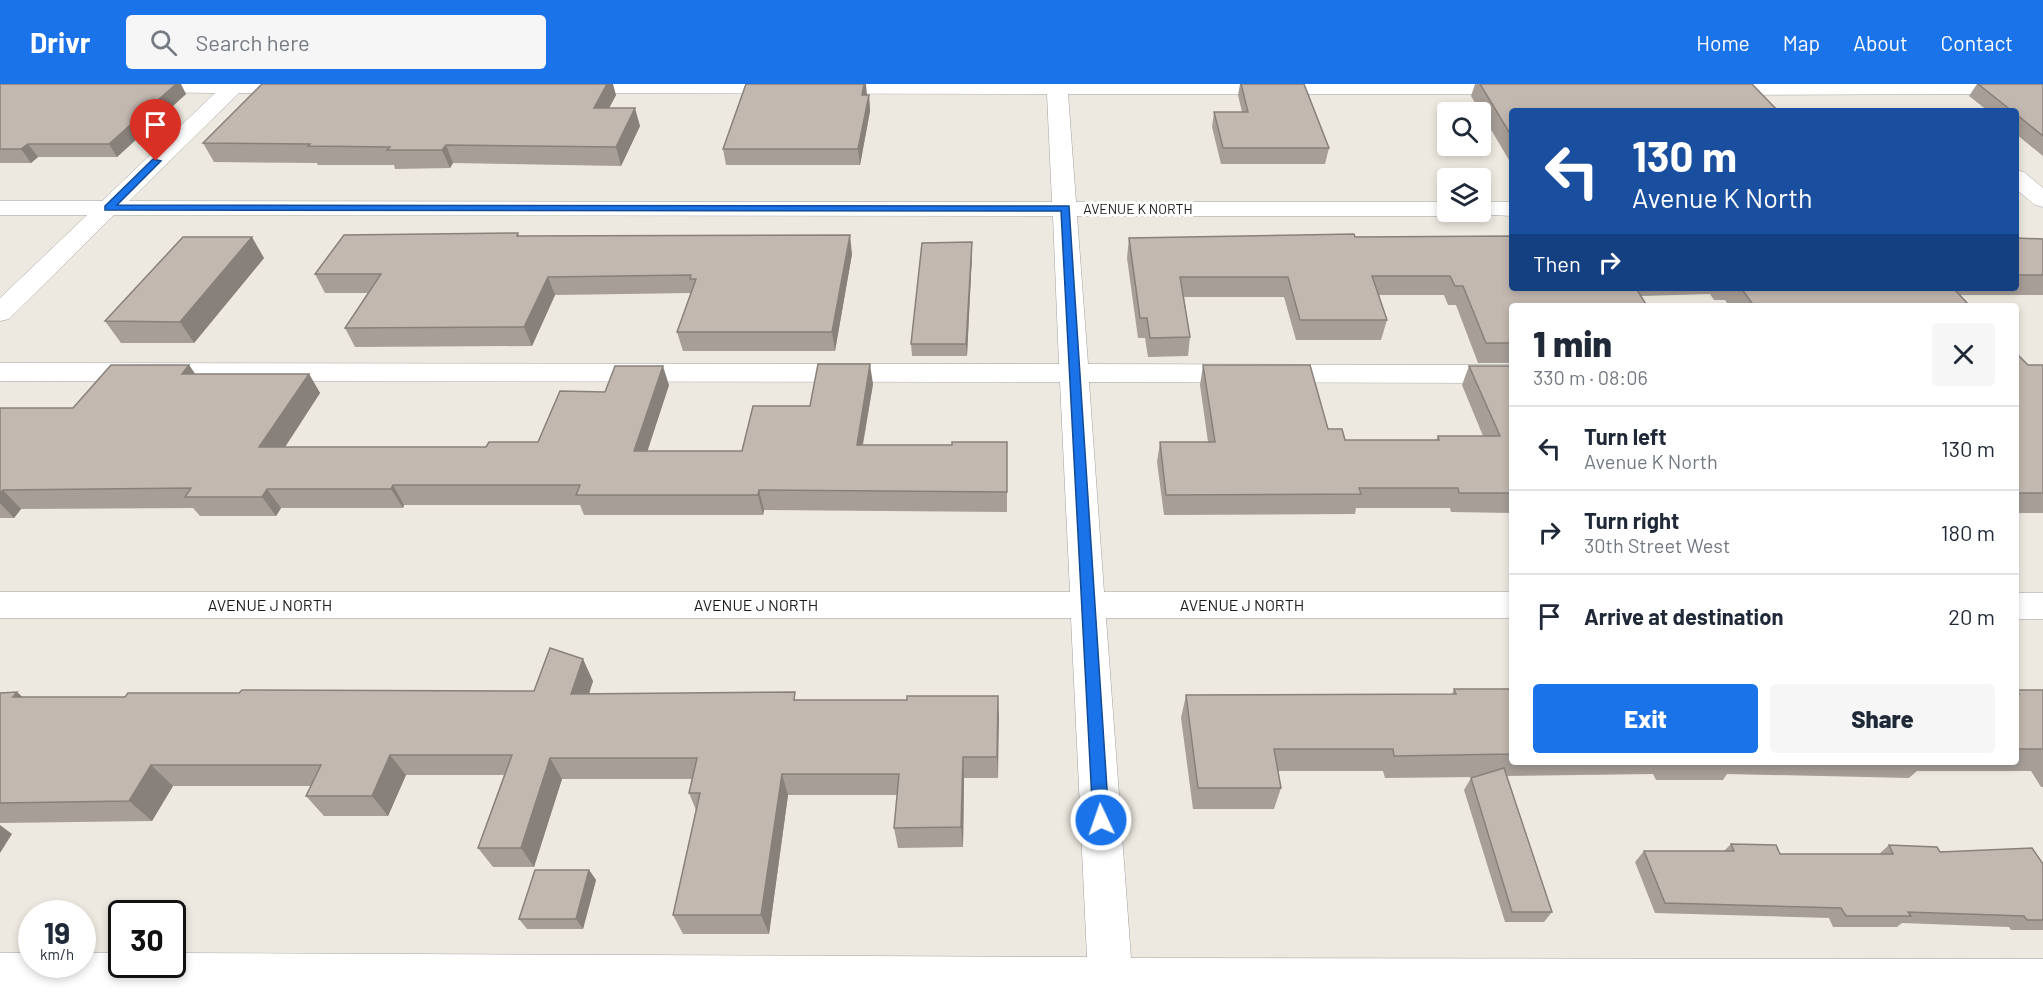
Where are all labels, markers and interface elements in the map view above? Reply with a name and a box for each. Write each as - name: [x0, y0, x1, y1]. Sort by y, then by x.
- search box: [126, 15, 546, 69]
- text: Drivr: [30, 25, 90, 59]
- icon: search: [147, 26, 180, 59]
- text: Search here: [195, 29, 310, 55]
- text: Home: [1696, 30, 1750, 55]
- text: Map: [1783, 30, 1820, 55]
- text: About: [1853, 30, 1908, 55]
- text: Contact: [1941, 30, 2013, 55]
- pin: [130, 99, 181, 161]
- map controls: [1437, 102, 1491, 222]
- button: search: [1437, 102, 1491, 156]
- icon: arrive: [139, 108, 172, 141]
- text: 130 m: [1632, 130, 1737, 180]
- icon: left: [1533, 132, 1611, 210]
- button: layers: [1437, 168, 1491, 222]
- text: Avenue K North: [1632, 181, 1813, 213]
- street label: AVENUE K NORTH: [1083, 200, 1193, 217]
- icon: right: [1593, 246, 1626, 279]
- text: Then: [1533, 250, 1581, 276]
- text: 1 min: [1533, 321, 1612, 364]
- button: close: [1932, 323, 1995, 386]
- text: 330 m · 08:06: [1533, 365, 1648, 389]
- text: Turn left: [1584, 423, 1667, 449]
- icon: left: [1533, 432, 1566, 465]
- text: 130 m: [1941, 435, 1995, 461]
- text: Avenue K North: [1584, 449, 1718, 473]
- text: Turn right: [1584, 507, 1679, 533]
- icon: right: [1533, 516, 1566, 549]
- text: 180 m: [1941, 519, 1995, 545]
- text: 30th Street West: [1584, 533, 1730, 557]
- street label: AVENUE J NORTH: [208, 595, 332, 614]
- street label: AVENUE J NORTH: [694, 595, 818, 614]
- street label: AVENUE J NORTH: [1180, 595, 1304, 614]
- icon: arrive: [1533, 600, 1566, 633]
- text: Arrive at destination: [1584, 603, 1783, 629]
- text: 20 m: [1948, 603, 1995, 629]
- button: Exit: [1533, 684, 1758, 753]
- button: Share: [1770, 684, 1995, 753]
- position arrow: [1069, 788, 1133, 852]
- speed limit sign: 30: [108, 900, 186, 978]
- text: 19: [44, 914, 70, 950]
- text: km/h: [40, 945, 74, 963]

